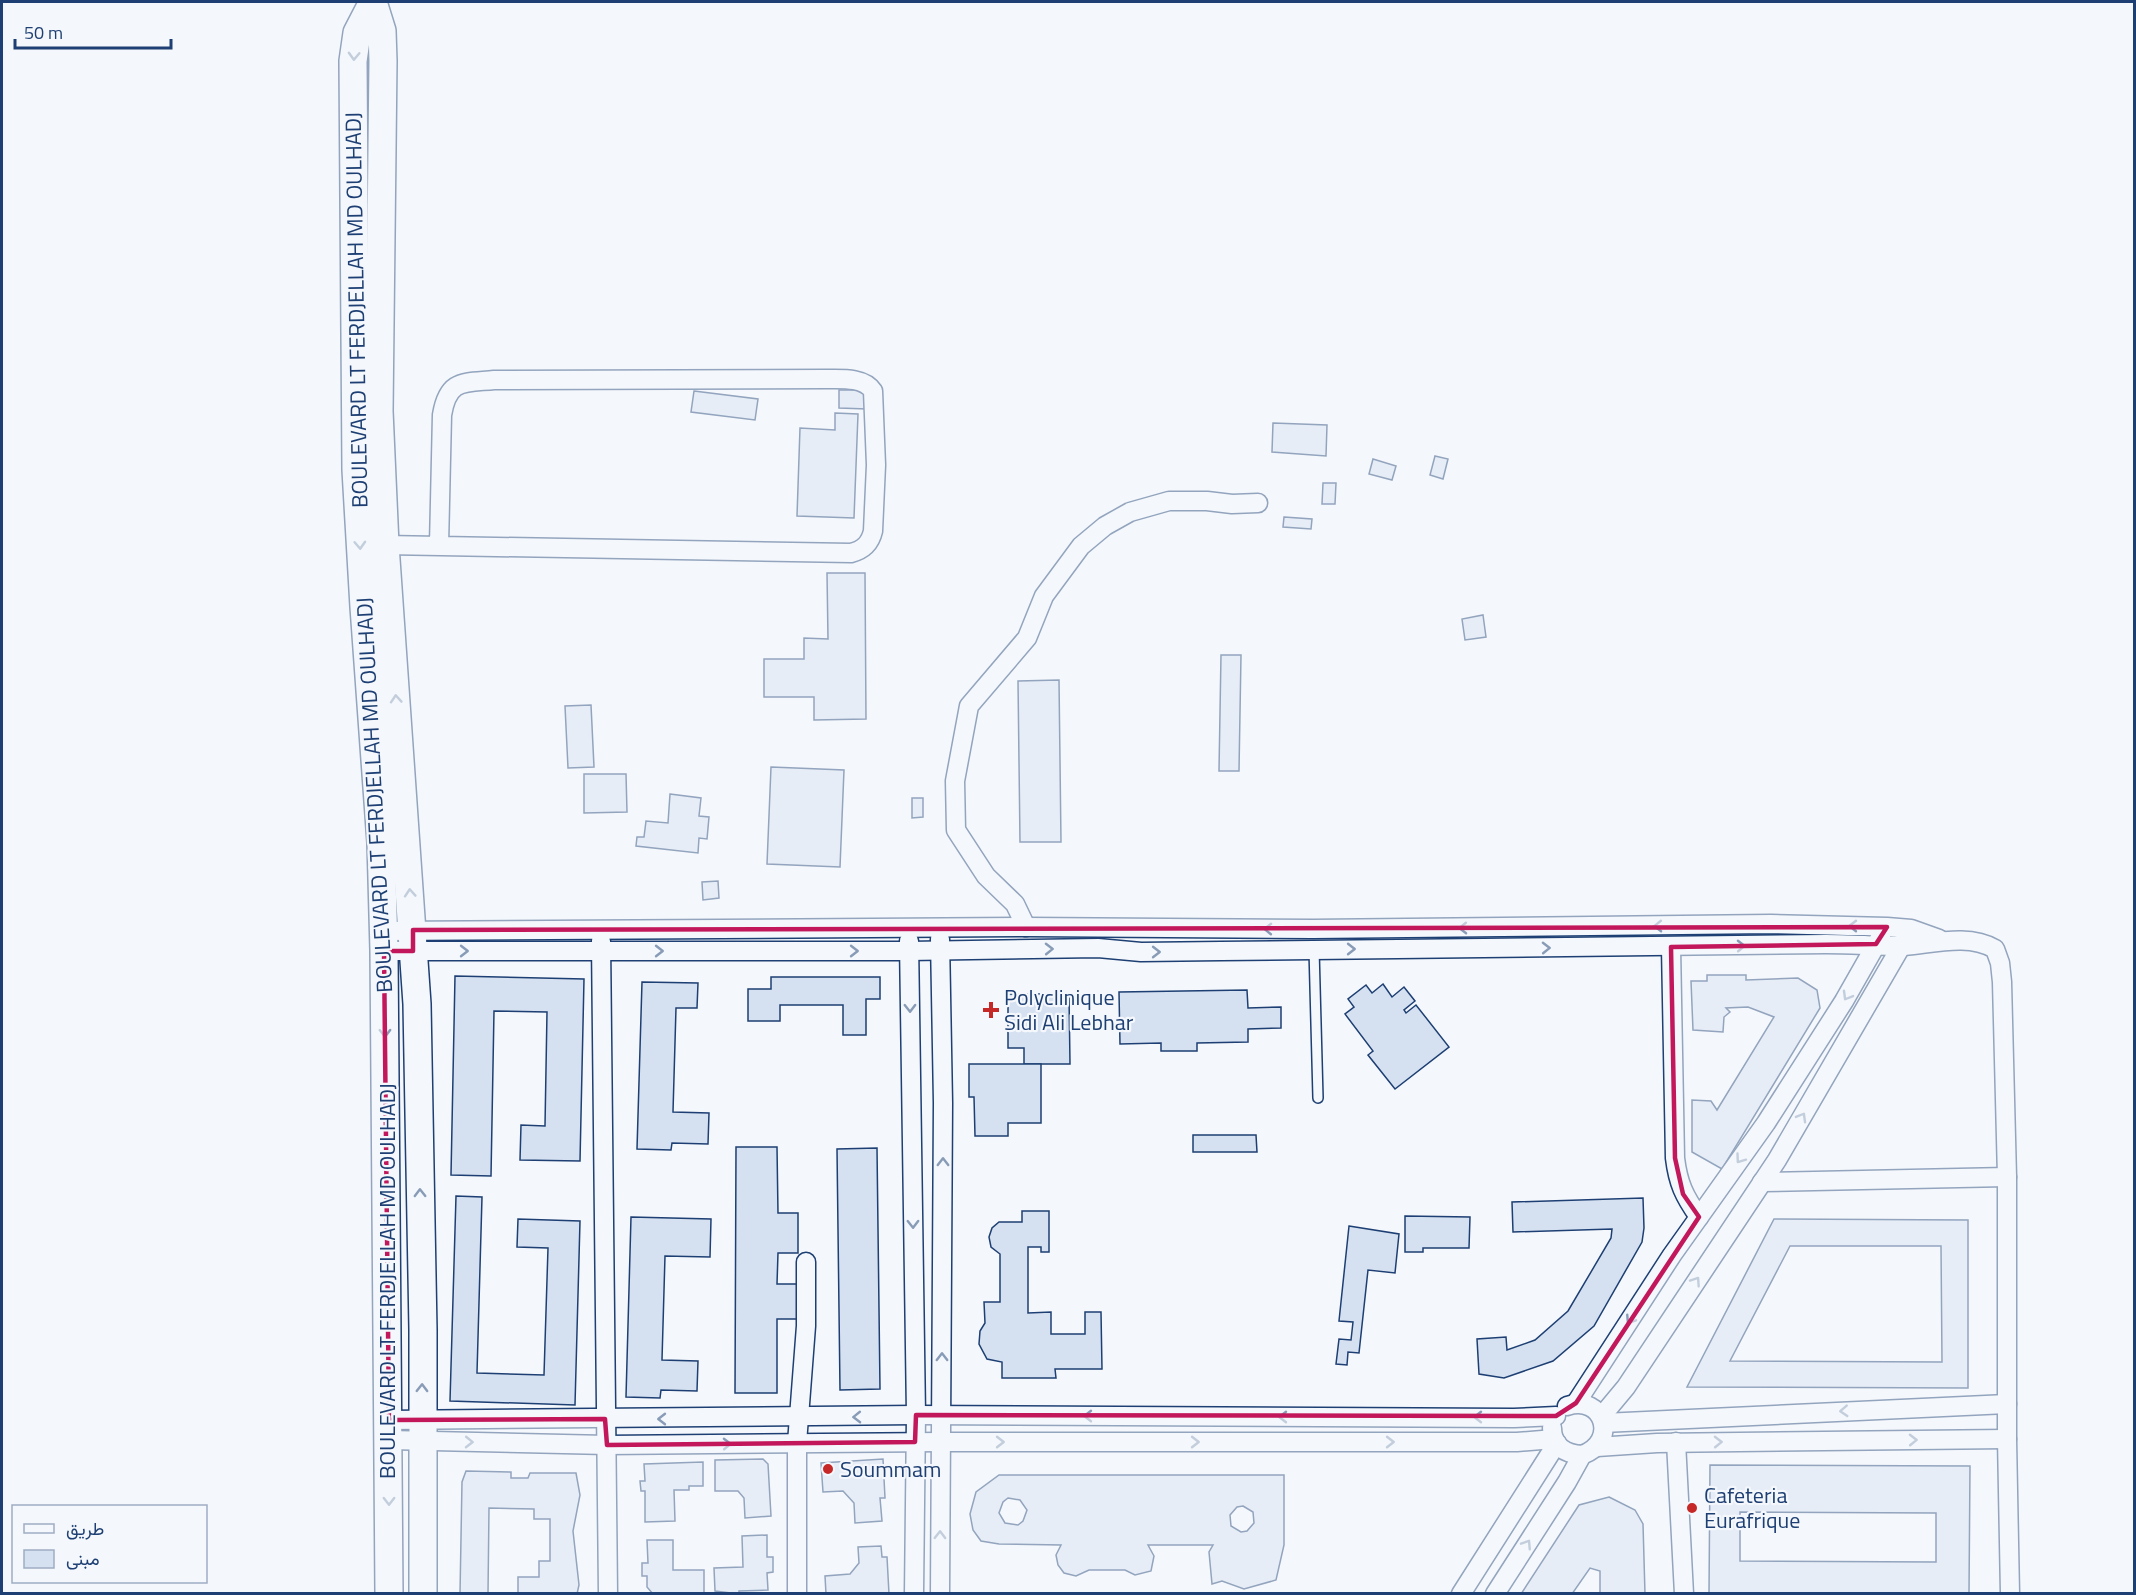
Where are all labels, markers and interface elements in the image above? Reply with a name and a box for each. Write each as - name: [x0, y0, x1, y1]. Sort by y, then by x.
- scale bar: [15, 12, 171, 50]
- text: 50 m: [24, 19, 63, 46]
- one-way arrow: [348, 52, 360, 61]
- street label: BOULEVARD LT FERDJELLAH MD OULHADJ: [336, 112, 376, 508]
- one-way arrow: [354, 540, 367, 549]
- street label: BOULEVARD LT FERDJELLAH MD OULHADJ: [347, 596, 401, 994]
- one-way arrow: [390, 694, 403, 703]
- one-way arrow: [404, 889, 417, 898]
- one-way arrow: [1654, 920, 1663, 932]
- one-way arrow: [1849, 920, 1858, 932]
- one-way arrow: [1264, 922, 1273, 935]
- one-way arrow: [1459, 922, 1468, 934]
- one-way arrow: [1737, 940, 1746, 952]
- one-way arrow: [1542, 942, 1551, 954]
- one-way arrow: [1044, 943, 1053, 955]
- one-way arrow: [1347, 943, 1356, 955]
- one-way arrow: [459, 945, 468, 957]
- one-way arrow: [654, 945, 663, 957]
- one-way arrow: [849, 945, 858, 957]
- one-way arrow: [1152, 946, 1161, 958]
- place label: Polyclinique Sidi Ali Lebhar: [1004, 980, 1134, 1039]
- one-way arrow: [1843, 990, 1854, 1000]
- marker: Polyclinique Sidi Ali Lebhar: [982, 1001, 1000, 1019]
- one-way arrow: [904, 1003, 916, 1012]
- one-way arrow: [379, 1029, 391, 1038]
- street label: BOULEVARD LT FERDJELLAH MD OULHADJ: [370, 1083, 404, 1479]
- one-way arrow: [1794, 1113, 1806, 1123]
- one-way arrow: [1736, 1152, 1747, 1163]
- one-way arrow: [937, 1158, 949, 1167]
- one-way arrow: [414, 1189, 427, 1198]
- one-way arrow: [907, 1219, 919, 1228]
- one-way arrow: [1689, 1277, 1700, 1288]
- one-way arrow: [1626, 1313, 1637, 1324]
- one-way arrow: [935, 1353, 948, 1362]
- one-way arrow: [416, 1384, 428, 1393]
- one-way arrow: [1839, 1405, 1848, 1418]
- one-way arrow: [853, 1410, 862, 1423]
- one-way arrow: [1084, 1410, 1093, 1422]
- one-way arrow: [1279, 1411, 1288, 1423]
- one-way arrow: [1474, 1411, 1483, 1423]
- one-way arrow: [658, 1413, 667, 1425]
- one-way arrow: [1908, 1434, 1917, 1446]
- one-way arrow: [464, 1436, 473, 1448]
- one-way arrow: [995, 1436, 1004, 1448]
- one-way arrow: [1190, 1436, 1199, 1448]
- one-way arrow: [1385, 1436, 1394, 1448]
- one-way arrow: [1713, 1436, 1722, 1448]
- one-way arrow: [722, 1438, 731, 1450]
- place label: Soummam: [840, 1452, 941, 1486]
- marker: Soummam: [821, 1462, 835, 1476]
- place label: Cafeteria Eurafrique: [1704, 1478, 1800, 1537]
- one-way arrow: [383, 1497, 395, 1506]
- marker: Cafeteria Eurafrique: [1685, 1501, 1699, 1515]
- legend: [12, 1505, 207, 1583]
- text: طريق: [66, 1515, 104, 1542]
- one-way arrow: [934, 1531, 946, 1540]
- one-way arrow: [1519, 1540, 1530, 1551]
- text: مبنى: [66, 1545, 100, 1572]

